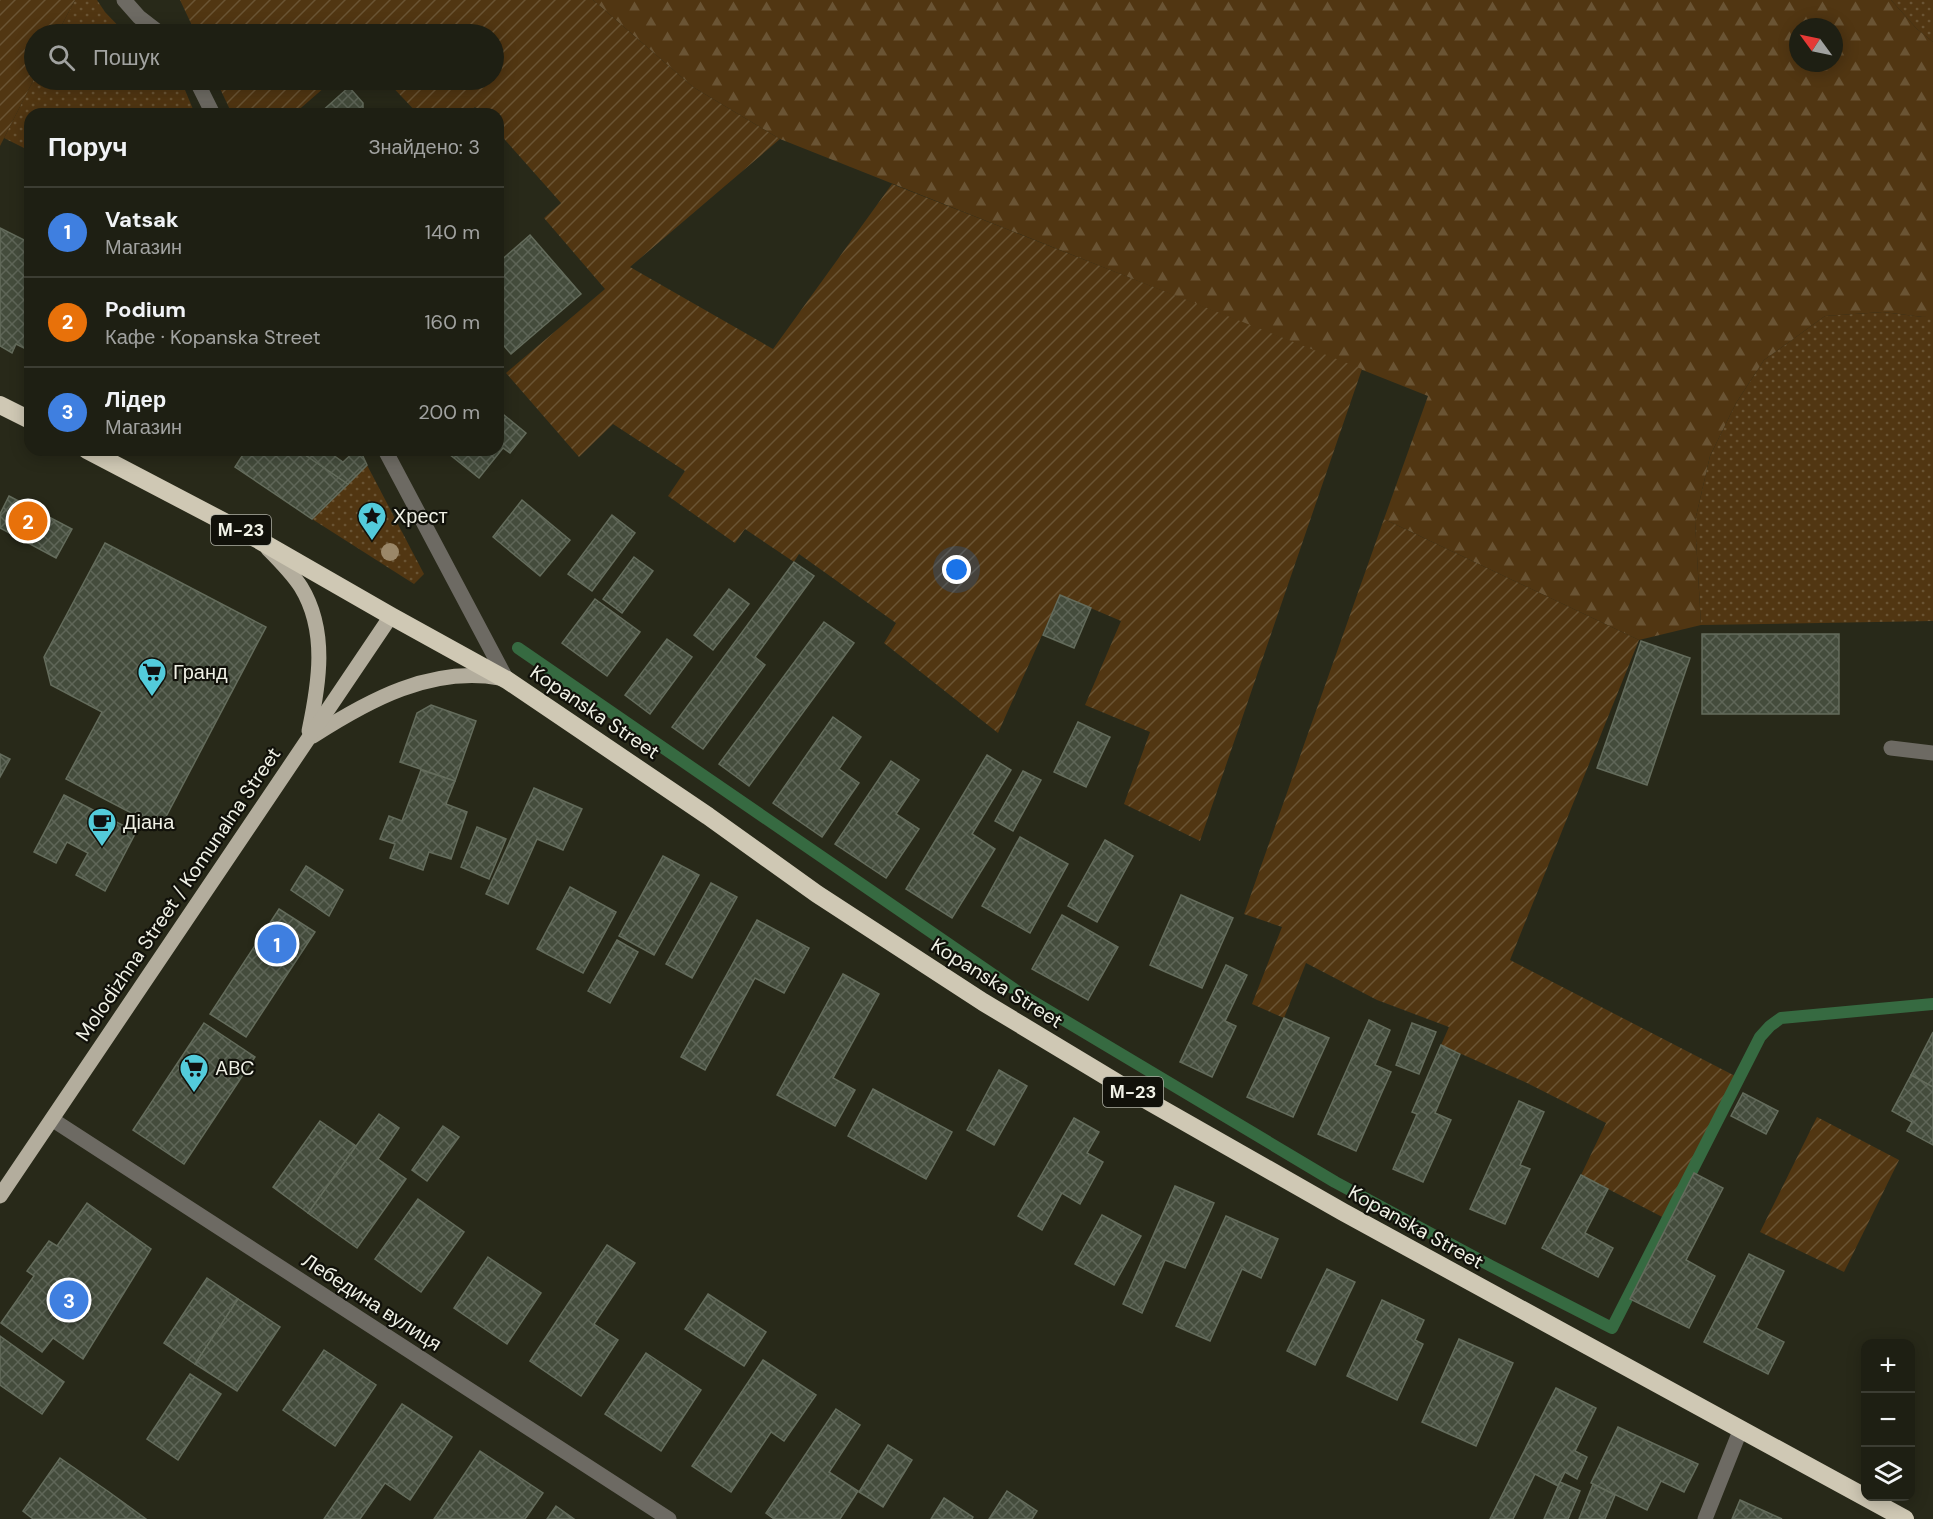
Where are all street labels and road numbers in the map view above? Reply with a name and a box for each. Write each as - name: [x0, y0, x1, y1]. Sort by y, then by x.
- road number: М-23: [211, 515, 271, 545]
- street label: Kopanska Street: [525, 659, 665, 765]
- street label: Molodizhna Street / Komunalna Street: [70, 742, 286, 1046]
- street label: Kopanska Street: [926, 932, 1068, 1034]
- road number: М-23: [1103, 1077, 1163, 1107]
- street label: Kopanska Street: [1344, 1179, 1488, 1275]
- street label: Лебедина вулиця: [297, 1247, 447, 1357]

